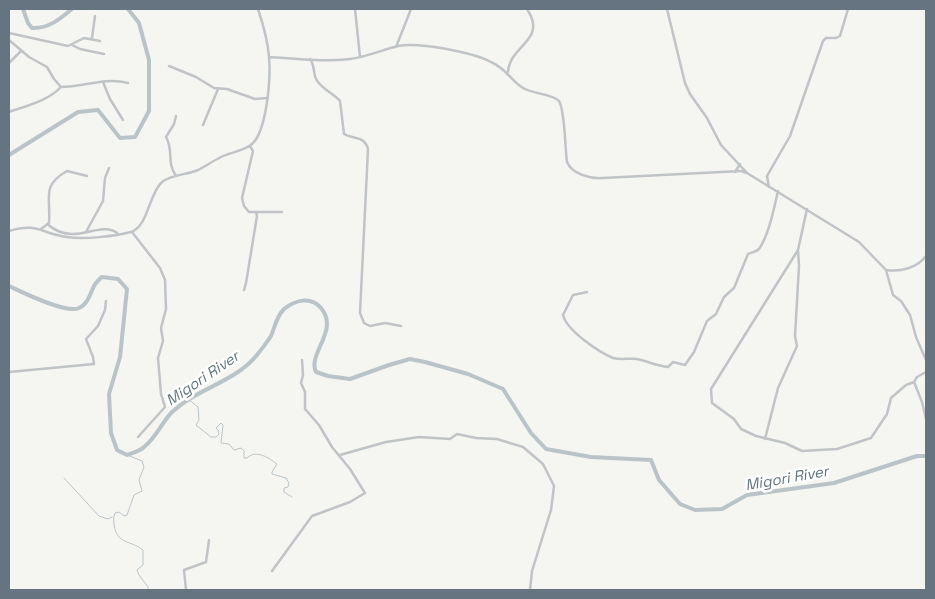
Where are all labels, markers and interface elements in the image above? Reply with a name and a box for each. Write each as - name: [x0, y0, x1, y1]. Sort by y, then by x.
- water label: Migori River: [163, 348, 243, 410]
- water label: Migori River: [744, 463, 830, 495]

